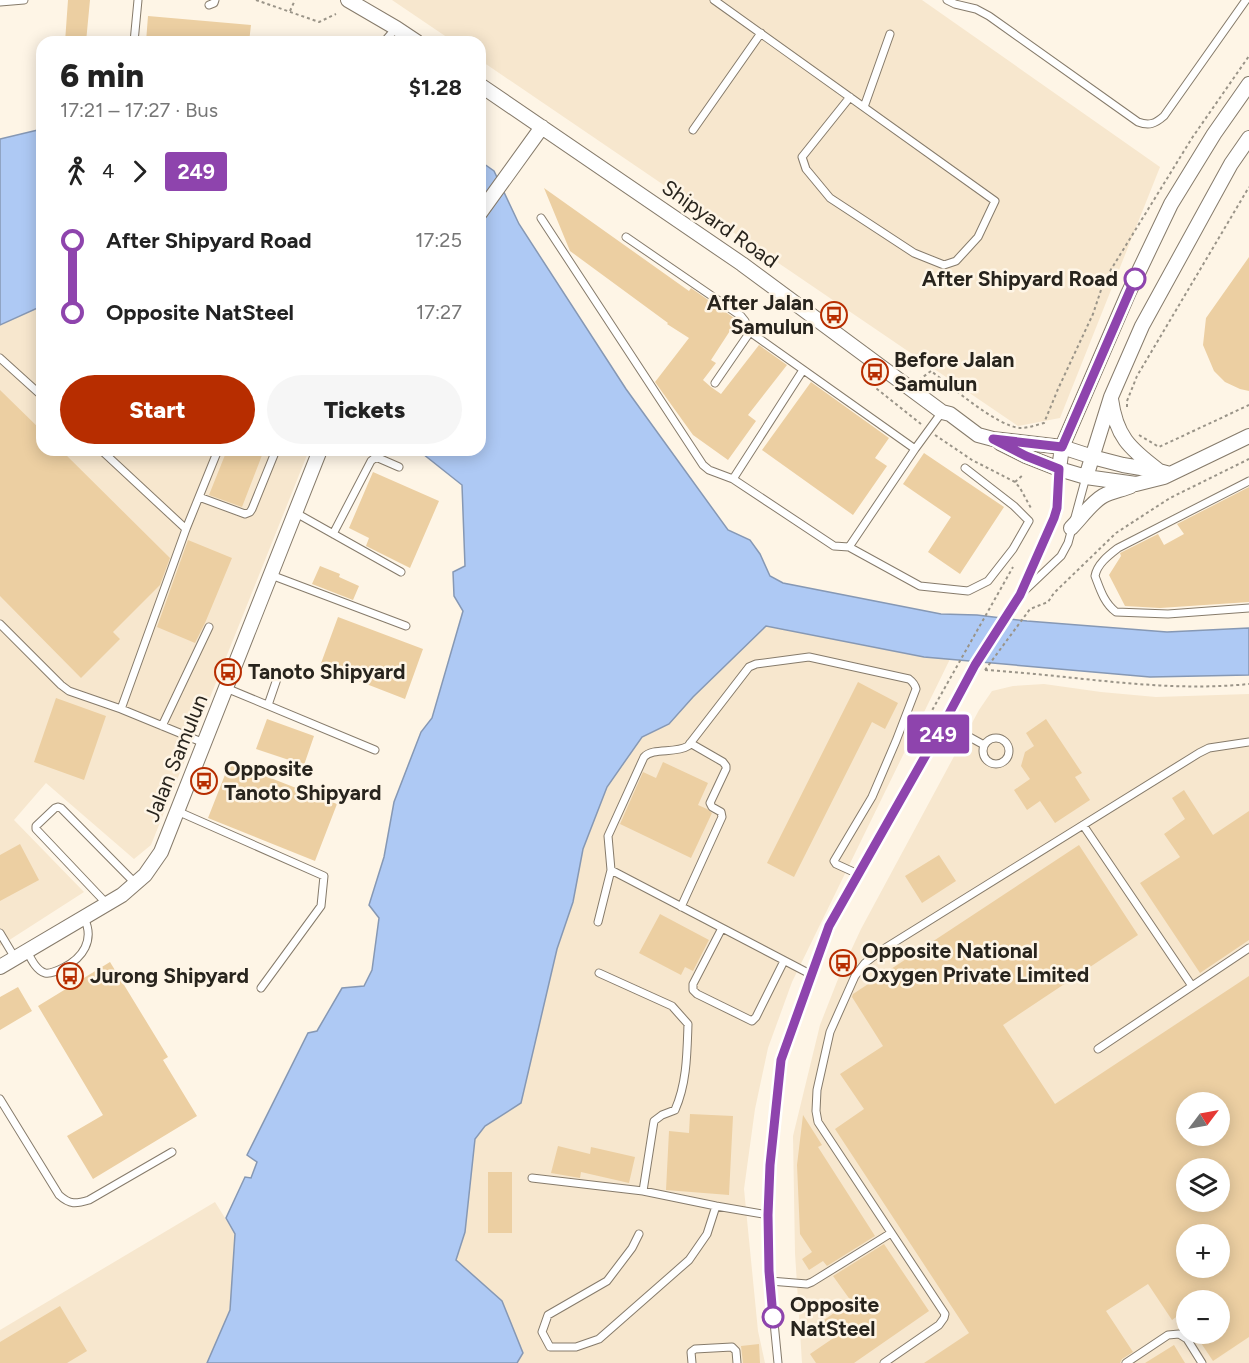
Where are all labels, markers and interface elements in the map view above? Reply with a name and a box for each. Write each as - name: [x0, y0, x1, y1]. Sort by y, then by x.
- text: 6 min: [60, 56, 144, 95]
- text: $1.28: [409, 74, 462, 101]
- text: 17:21 – 17:27 · Bus: [60, 98, 218, 122]
- icon: walk: [60, 155, 93, 188]
- icon: forward: [123, 155, 156, 188]
- text: 4: [102, 159, 114, 183]
- text: 249: [177, 159, 215, 184]
- street label: Shipyard Road: [657, 174, 783, 273]
- text: After Shipyard Road: [106, 227, 312, 254]
- text: 17:25: [415, 228, 462, 252]
- place label: After Shipyard Road: [922, 266, 1118, 291]
- marker: After Shipyard Road: [1124, 268, 1146, 290]
- place label: After Jalan Samulun: [707, 290, 814, 339]
- text: Opposite NatSteel: [106, 299, 294, 326]
- text: 17:27: [416, 300, 462, 324]
- bus stop icon: After Jalan Samulun: [819, 300, 849, 330]
- place label: Before Jalan Samulun: [894, 347, 1014, 396]
- bus stop icon: Before Jalan Samulun: [860, 357, 890, 387]
- button: Start: [60, 375, 255, 444]
- button: Tickets: [267, 375, 462, 444]
- bus stop icon: Tanoto Shipyard: [213, 657, 243, 687]
- place label: Tanoto Shipyard: [248, 659, 405, 684]
- street label: Jalan Samulun: [139, 691, 212, 825]
- line badge: 249: [904, 714, 972, 754]
- text: 249: [919, 722, 957, 747]
- place label: Opposite Tanoto Shipyard: [224, 756, 381, 805]
- bus stop icon: Opposite Tanoto Shipyard: [189, 766, 219, 796]
- place label: Opposite National Oxygen Private Limited: [862, 938, 1089, 987]
- bus stop icon: Opposite National Oxygen Private Limited: [828, 948, 858, 978]
- bus stop icon: Jurong Shipyard: [55, 961, 85, 991]
- place label: Jurong Shipyard: [90, 963, 249, 988]
- north arrow: [1176, 1092, 1230, 1146]
- map controls: [1176, 1092, 1230, 1344]
- button: layers: [1176, 1158, 1230, 1212]
- button: +: [1176, 1224, 1230, 1278]
- button: −: [1176, 1290, 1230, 1344]
- place label: Opposite NatSteel: [790, 1292, 880, 1341]
- marker: Opposite NatSteel: [762, 1306, 784, 1328]

